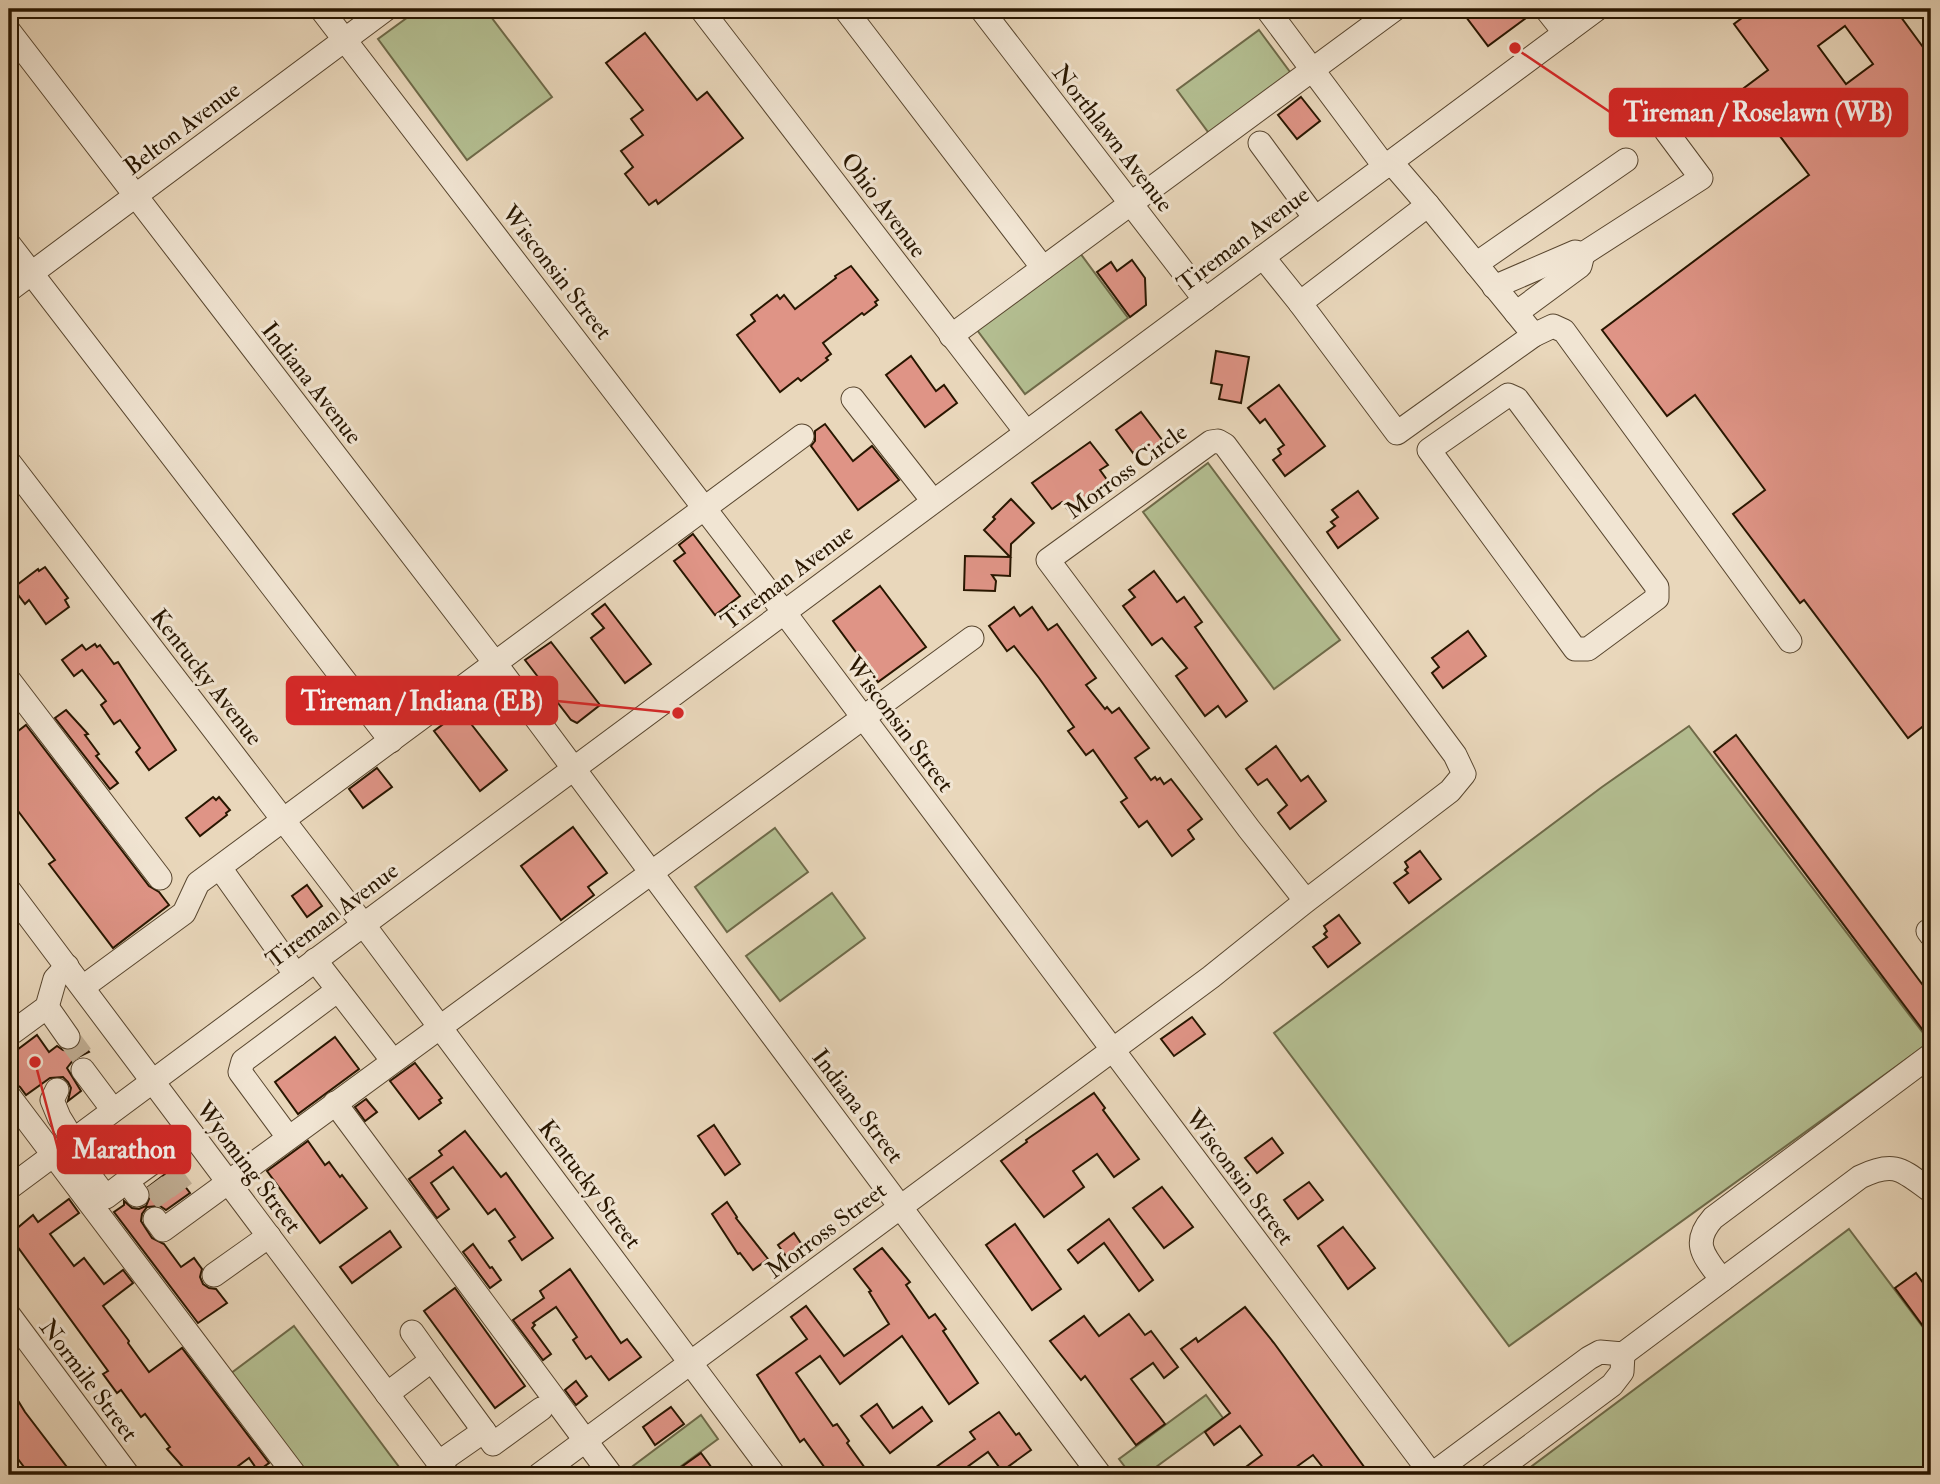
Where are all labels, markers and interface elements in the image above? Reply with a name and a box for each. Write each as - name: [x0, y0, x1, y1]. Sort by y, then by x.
- street label: Northlawn Avenue: [1045, 58, 1180, 218]
- street label: Belton Avenue: [118, 75, 247, 182]
- callout: Tireman / Roselawn (WB): [1610, 89, 1907, 136]
- text: Tireman / Roselawn (WB): [1622, 97, 1893, 129]
- street label: Ohio Avenue: [834, 146, 933, 264]
- street label: Tireman Avenue: [1171, 179, 1316, 299]
- street label: Wisconsin Street: [494, 198, 619, 346]
- street label: Indiana Avenue: [254, 316, 369, 451]
- street label: Morross Circle: [1059, 417, 1193, 526]
- street label: Tireman Avenue: [715, 517, 860, 637]
- street label: Kentucky Avenue: [144, 603, 270, 752]
- street label: Wisconsin Street: [838, 649, 961, 799]
- callout: Tireman / Indiana (EB): [287, 677, 557, 724]
- text: Tireman / Indiana (EB): [300, 686, 543, 718]
- street label: Tireman Avenue: [260, 855, 405, 975]
- street label: Indiana Street: [805, 1043, 911, 1170]
- street label: Wyoming Street: [188, 1094, 308, 1240]
- street label: Wisconsin Street: [1178, 1102, 1301, 1252]
- street label: Kentucky Street: [531, 1114, 648, 1255]
- callout: Marathon: [58, 1126, 190, 1173]
- text: Marathon: [71, 1134, 177, 1166]
- street label: Morross Street: [760, 1175, 893, 1286]
- street label: Normile Street: [32, 1313, 145, 1448]

